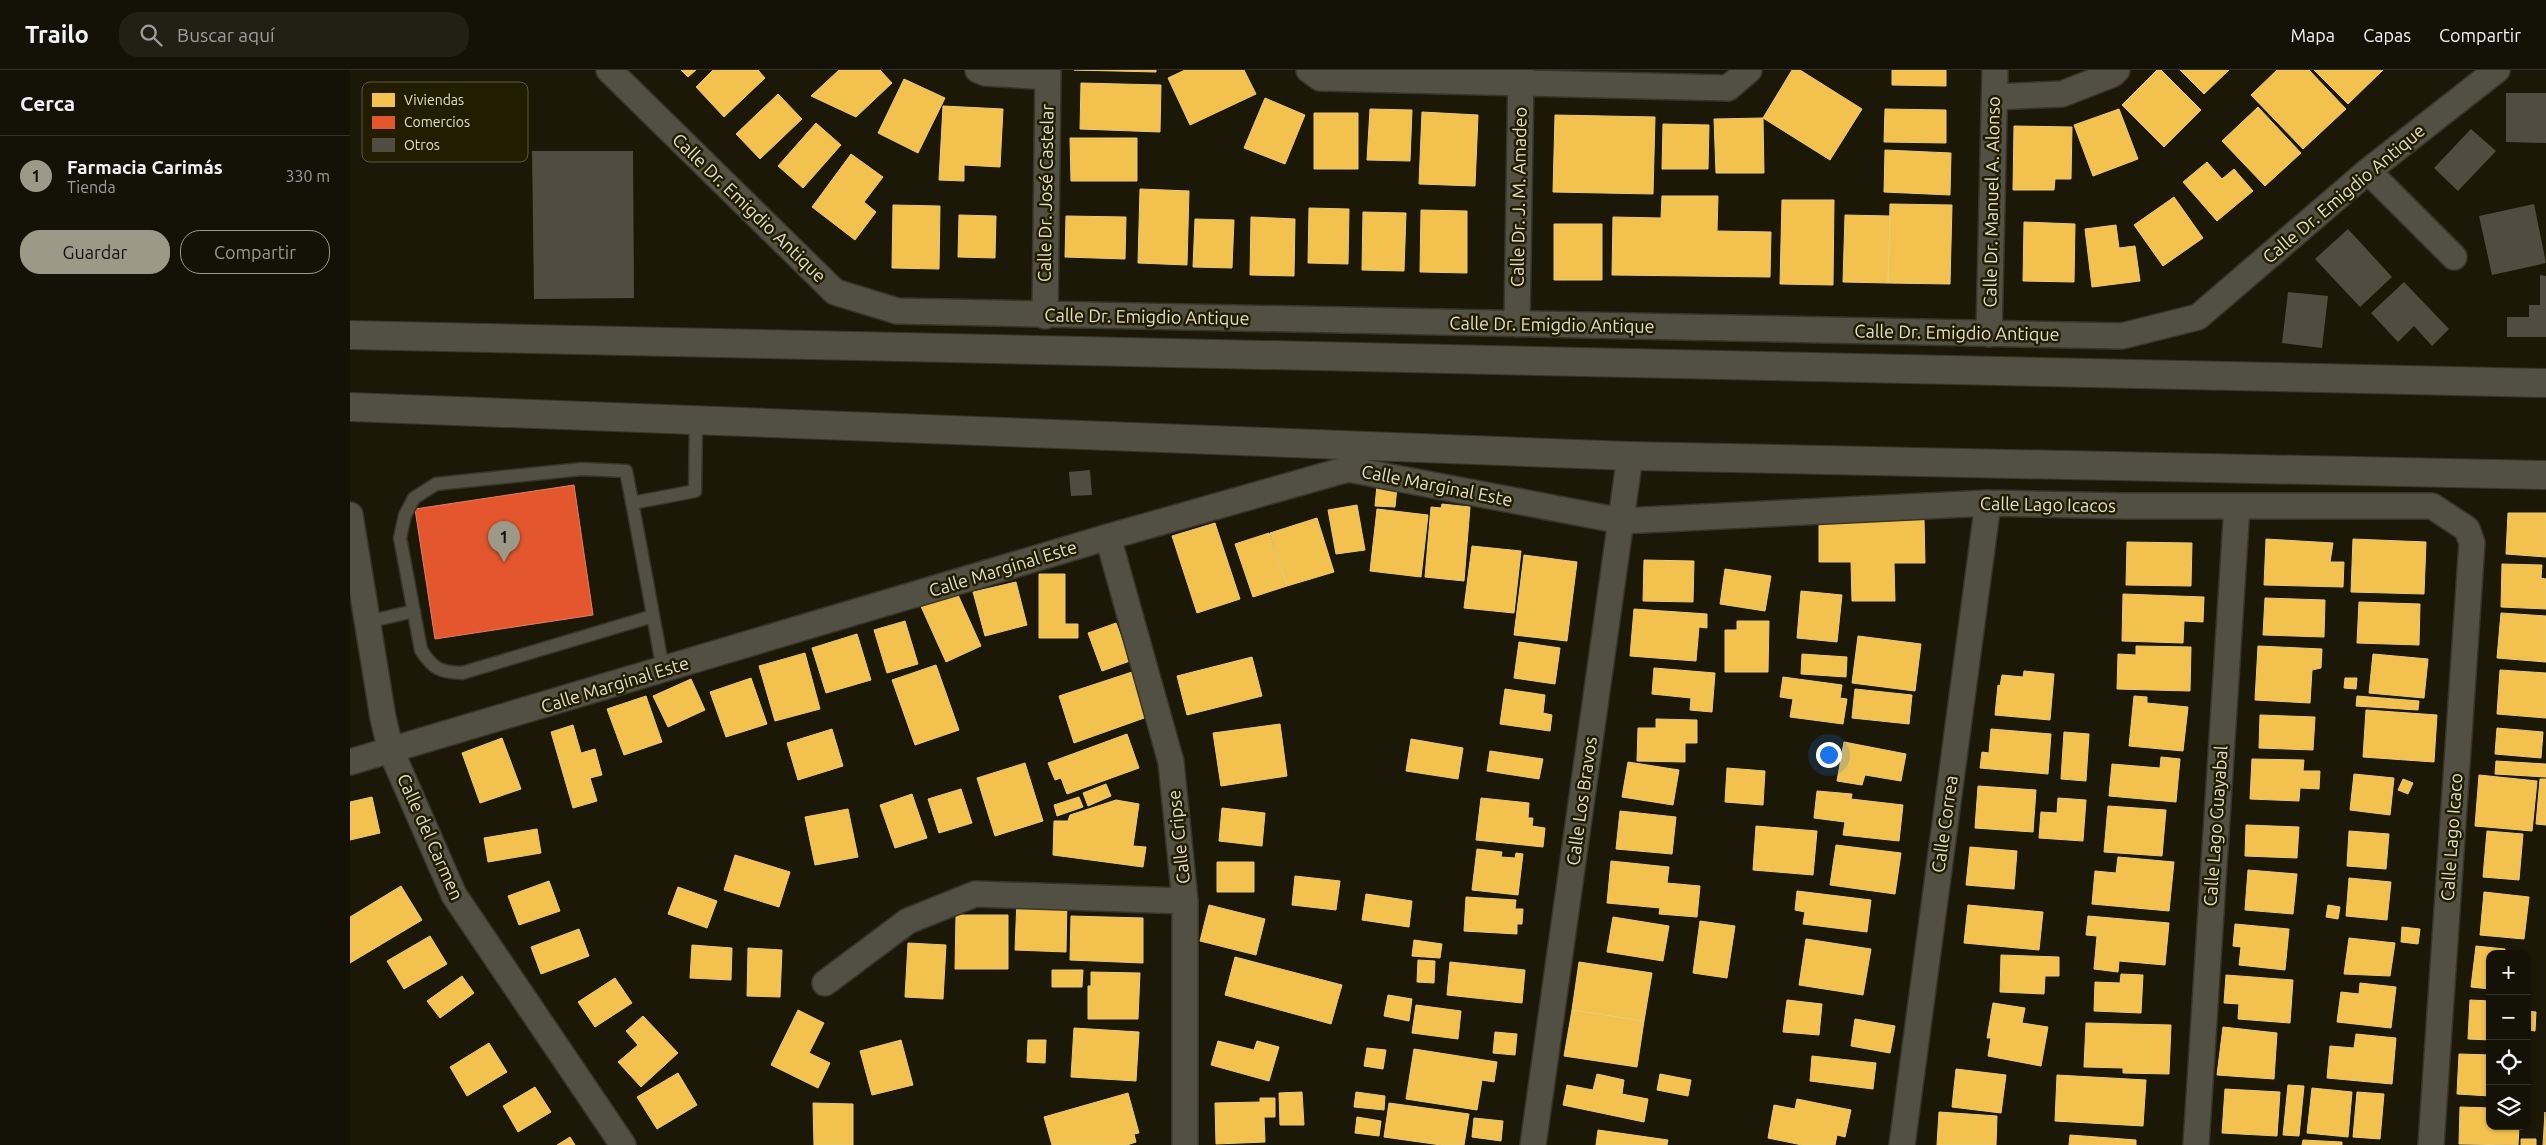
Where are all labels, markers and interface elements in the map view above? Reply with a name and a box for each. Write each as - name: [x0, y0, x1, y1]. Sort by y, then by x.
- search box: [119, 12, 469, 57]
- text: Trailo: [25, 21, 89, 48]
- icon: search: [137, 21, 165, 49]
- text: Buscar aquí: [177, 24, 275, 46]
- text: Mapa: [2290, 25, 2335, 45]
- text: Capas: [2363, 25, 2411, 45]
- text: Compartir: [2439, 25, 2521, 45]
- legend: [362, 82, 528, 162]
- text: Cerca: [20, 91, 75, 115]
- text: Viviendas: [404, 92, 464, 108]
- street label: Calle Dr. Manuel A. Alonso: [1979, 96, 2003, 308]
- street label: Calle Dr. José Castelar: [1033, 104, 1057, 282]
- street label: Calle Dr. J. M. Amadeo: [1506, 107, 1530, 287]
- text: Comercios: [404, 114, 470, 130]
- street label: Calle Dr. Emigdio Antique: [2258, 120, 2428, 267]
- street label: Calle Dr. Emigdio Antique: [669, 129, 830, 286]
- text: Otros: [404, 137, 440, 153]
- text: Farmacia Carimás: [67, 156, 223, 178]
- text: 1: [31, 167, 41, 185]
- text: 330 m: [285, 167, 330, 185]
- text: Tienda: [67, 178, 116, 196]
- button: Guardar: [20, 230, 170, 274]
- button: Compartir: [180, 230, 330, 274]
- street label: Calle Dr. Emigdio Antique: [1044, 304, 1250, 328]
- street label: Calle Dr. Emigdio Antique: [1449, 312, 1655, 336]
- street label: Calle Dr. Emigdio Antique: [1854, 320, 2060, 344]
- street label: Calle Marginal Este: [1360, 461, 1514, 509]
- street label: Calle Lago Icacos: [1980, 493, 2116, 515]
- pin: 1: [488, 521, 520, 562]
- street label: Calle Marginal Este: [926, 536, 1079, 600]
- street label: Calle Marginal Este: [538, 652, 691, 716]
- street label: Calle Los Bravos: [1562, 735, 1600, 867]
- your location: [1816, 742, 1842, 768]
- street label: Calle Lago Guayabal: [2199, 745, 2231, 907]
- street label: Calle del Carmen: [394, 770, 468, 903]
- street label: Calle Lago Icaco: [2437, 772, 2465, 902]
- street label: Calle Correa: [1927, 774, 1961, 874]
- street label: Calle Cripse: [1163, 789, 1193, 885]
- map controls: [2486, 950, 2531, 1130]
- button: +: [2486, 950, 2531, 995]
- button: −: [2486, 995, 2531, 1040]
- button: locate: [2486, 1040, 2531, 1085]
- button: layers: [2486, 1085, 2531, 1130]

